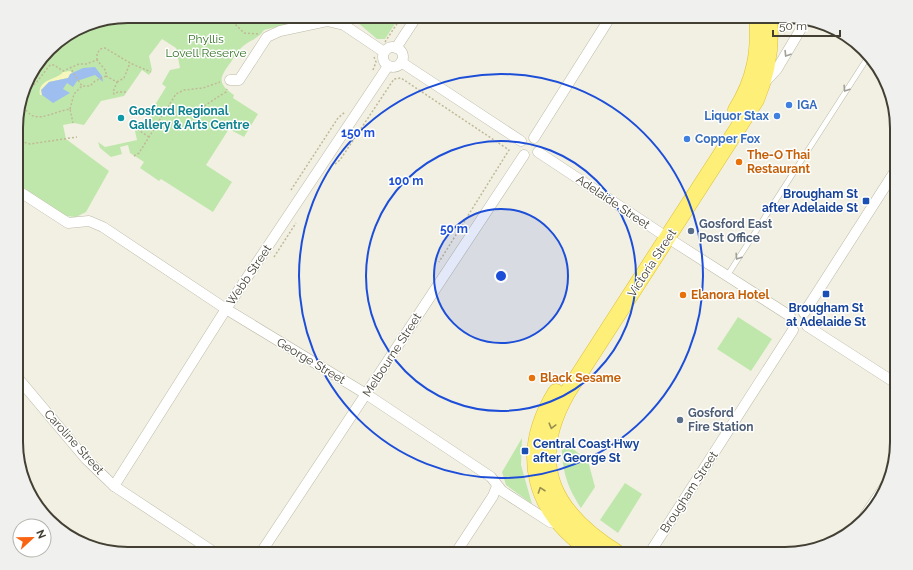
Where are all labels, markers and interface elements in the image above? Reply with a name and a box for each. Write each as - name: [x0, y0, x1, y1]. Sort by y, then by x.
- scale bar: [773, 12, 840, 38]
- text: 50 m: [779, 19, 807, 33]
- park label: Phyllis Lovell Reserve: [165, 32, 247, 60]
- one-way arrow: [784, 50, 791, 57]
- one-way arrow: [844, 85, 851, 92]
- place label: IGA: [797, 98, 818, 112]
- marker: IGA: [784, 100, 794, 110]
- place label: Gosford Regional Gallery & Arts Centre: [129, 104, 249, 132]
- place label: Liquor Stax: [704, 109, 770, 123]
- marker: Liquor Stax: [772, 111, 782, 121]
- marker: Gosford Regional Gallery & Arts Centre: [116, 113, 126, 123]
- text: 150 m: [341, 126, 375, 140]
- place label: Copper Fox: [695, 132, 761, 146]
- marker: Copper Fox: [682, 134, 692, 144]
- place label: The-O Thai Restaurant: [747, 148, 810, 176]
- marker: The-O Thai Restaurant: [734, 157, 744, 167]
- street label: Adelaide Street: [574, 172, 652, 232]
- text: 100 m: [389, 174, 423, 188]
- place label: Brougham St after Adelaide St: [762, 187, 858, 215]
- marker: Brougham St after Adelaide St: [861, 196, 871, 206]
- place label: Gosford East Post Office: [699, 217, 773, 245]
- text: 50 m: [440, 222, 468, 236]
- street label: Victoria Street: [625, 226, 679, 300]
- marker: Gosford East Post Office: [686, 226, 696, 236]
- street label: Webb Street: [224, 242, 274, 308]
- one-way arrow: [736, 253, 743, 260]
- centre of rings: [494, 269, 508, 283]
- place label: Elanora Hotel: [691, 288, 770, 302]
- marker: Brougham St at Adelaide St: [821, 289, 831, 299]
- marker: Elanora Hotel: [678, 290, 688, 300]
- place label: Brougham St at Adelaide St: [786, 301, 866, 329]
- street label: Melbourne Street: [360, 311, 424, 399]
- street label: George Street: [274, 335, 348, 387]
- place label: Black Sesame: [540, 371, 621, 385]
- marker: Black Sesame: [527, 373, 537, 383]
- place label: Gosford Fire Station: [688, 406, 753, 434]
- street label: Caroline Street: [41, 407, 107, 477]
- marker: Gosford Fire Station: [675, 415, 685, 425]
- one-way arrow: [548, 422, 557, 429]
- place label: Central Coast Hwy after George St: [533, 437, 640, 465]
- marker: Central Coast Hwy after George St: [520, 446, 530, 456]
- street label: Brougham Street: [657, 449, 721, 535]
- one-way arrow: [537, 487, 546, 494]
- north arrow: [12, 518, 52, 558]
- text: N: [33, 528, 48, 541]

